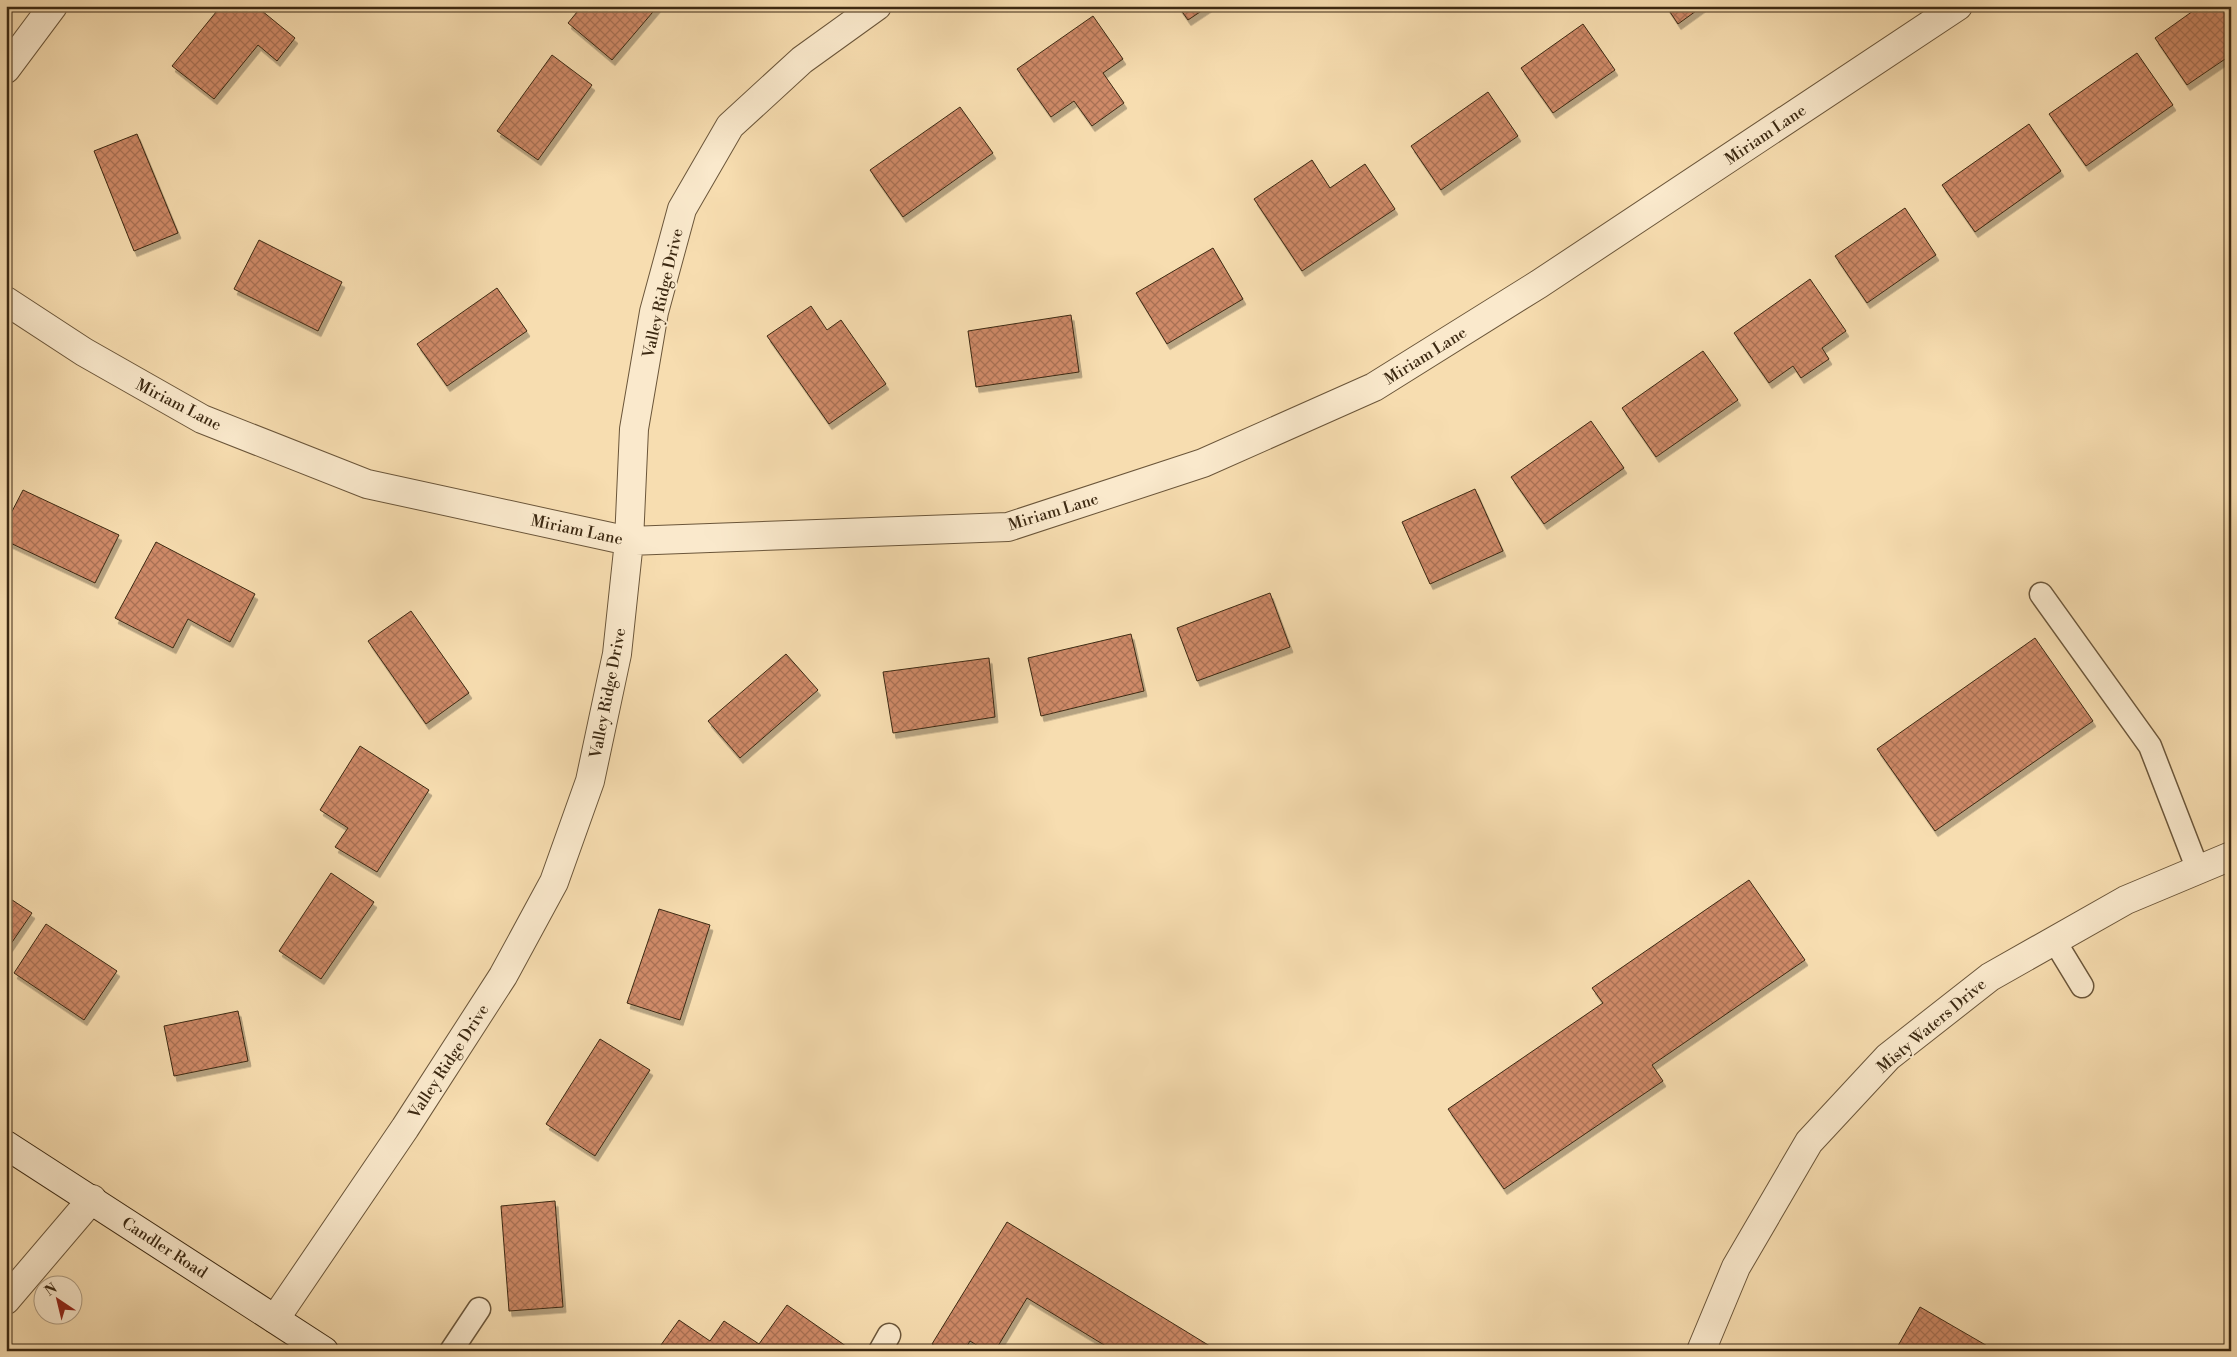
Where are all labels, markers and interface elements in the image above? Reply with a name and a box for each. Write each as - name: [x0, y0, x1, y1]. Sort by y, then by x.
- street label: Miriam Lane: [1721, 100, 1810, 169]
- street label: Valley Ridge Drive: [638, 226, 688, 361]
- street label: Miriam Lane: [1381, 323, 1471, 389]
- street label: Miriam Lane: [132, 375, 225, 435]
- street label: Miriam Lane: [1006, 489, 1101, 535]
- street label: Miriam Lane: [529, 510, 625, 549]
- street label: Valley Ridge Drive: [585, 626, 630, 761]
- street label: Misty Waters Drive: [1873, 974, 1990, 1077]
- street label: Valley Ridge Drive: [404, 1001, 493, 1123]
- street label: Candler Road: [118, 1213, 211, 1283]
- north arrow: [32, 1274, 82, 1324]
- text: N: [41, 1280, 61, 1301]

